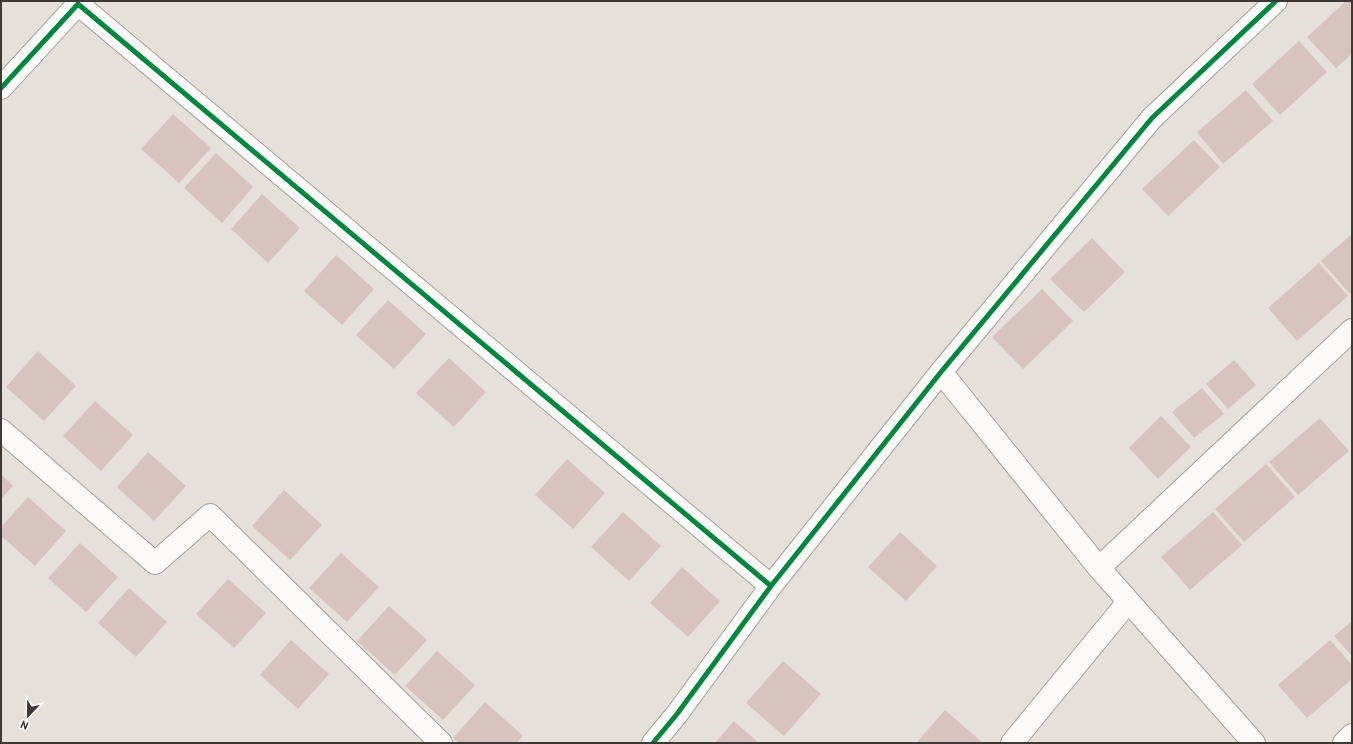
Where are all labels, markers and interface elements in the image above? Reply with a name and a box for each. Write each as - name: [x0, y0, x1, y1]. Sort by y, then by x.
- north arrow: [8, 696, 48, 736]
- text: N: [18, 718, 30, 733]

